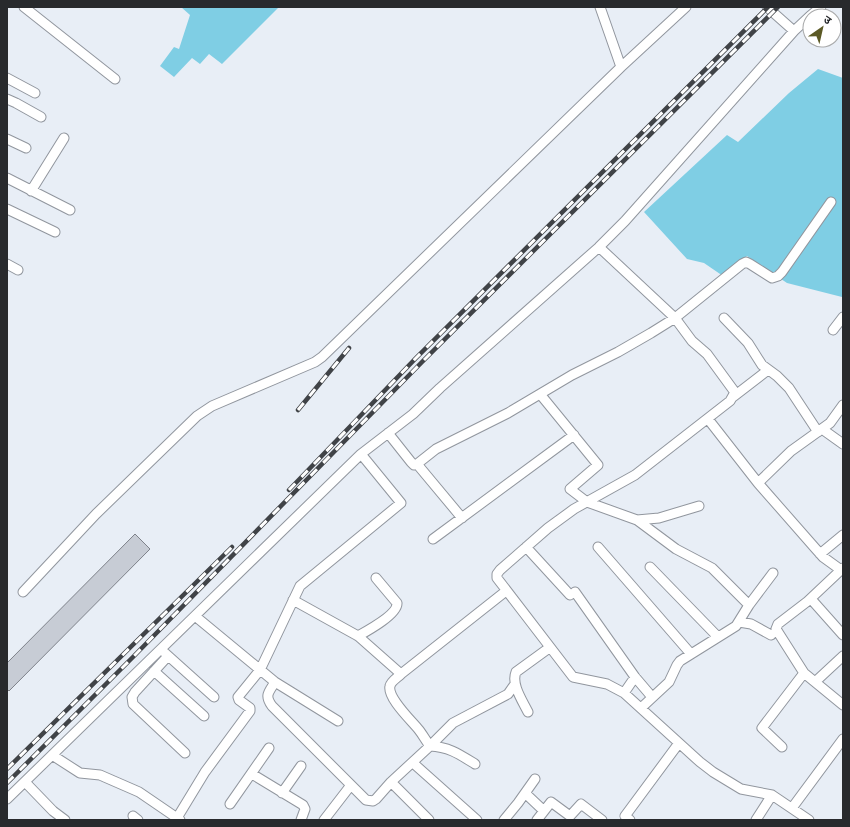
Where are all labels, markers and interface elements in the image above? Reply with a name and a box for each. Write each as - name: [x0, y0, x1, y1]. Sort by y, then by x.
- north arrow: [802, 8, 842, 48]
- text: उ: [820, 12, 835, 28]

